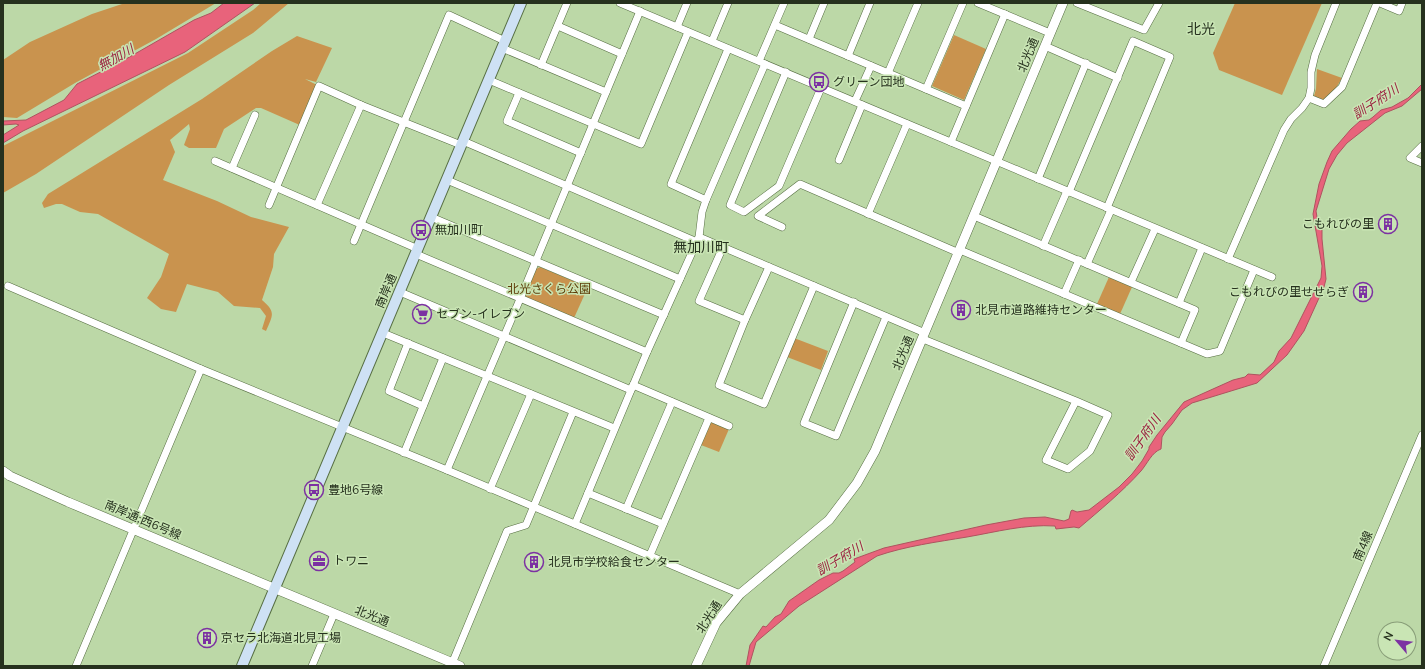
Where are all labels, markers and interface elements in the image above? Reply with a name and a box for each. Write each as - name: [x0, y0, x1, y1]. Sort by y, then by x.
- district label: 北光: [1187, 20, 1215, 39]
- street label: 北光通: [1014, 35, 1042, 75]
- water label: 無加川: [95, 40, 139, 75]
- bus stop icon: グリーン団地: [808, 71, 830, 93]
- place label: グリーン団地: [833, 74, 904, 90]
- water label: 訓子府川: [1349, 79, 1404, 124]
- building icon: こもれびの里: [1377, 213, 1399, 235]
- place label: こもれびの里: [1302, 216, 1374, 232]
- bus stop icon: 無加川町: [410, 219, 432, 241]
- place label: 無加川町: [435, 222, 483, 238]
- district label: 無加川町: [673, 238, 729, 257]
- street label: 南岸通: [372, 271, 400, 311]
- park label: 北光さくら公園: [507, 281, 591, 297]
- building icon: こもれびの里せせらぎ: [1352, 281, 1374, 303]
- place label: こもれびの里せせらぎ: [1229, 284, 1349, 300]
- building icon: 北見市道路維持センター: [950, 299, 972, 321]
- place label: 北見市道路維持センター: [975, 302, 1107, 318]
- supermarket icon: セブン-イレブン: [411, 303, 433, 325]
- place label: セブン-イレブン: [436, 306, 525, 322]
- street label: 北光通: [889, 333, 917, 373]
- water label: 訓子府川: [1121, 410, 1166, 464]
- bus stop icon: 豊地6号線: [303, 479, 325, 501]
- place label: 豊地6号線: [328, 482, 383, 498]
- street label: 南岸通;西6号線: [102, 497, 184, 543]
- street label: 南4線: [1350, 529, 1376, 563]
- water label: 訓子府川: [813, 537, 869, 580]
- office icon: トワニ: [308, 550, 330, 572]
- building icon: 北見市学校給食センター: [523, 551, 545, 573]
- place label: トワニ: [333, 553, 369, 569]
- place label: 北見市学校給食センター: [548, 554, 680, 570]
- street label: 北光通: [692, 598, 726, 636]
- street label: 北光通: [352, 602, 392, 630]
- north arrow: [1377, 621, 1417, 661]
- building icon: 京セラ北海道北見工場: [196, 627, 218, 649]
- text: N: [1380, 629, 1397, 644]
- place label: 京セラ北海道北見工場: [221, 630, 341, 646]

